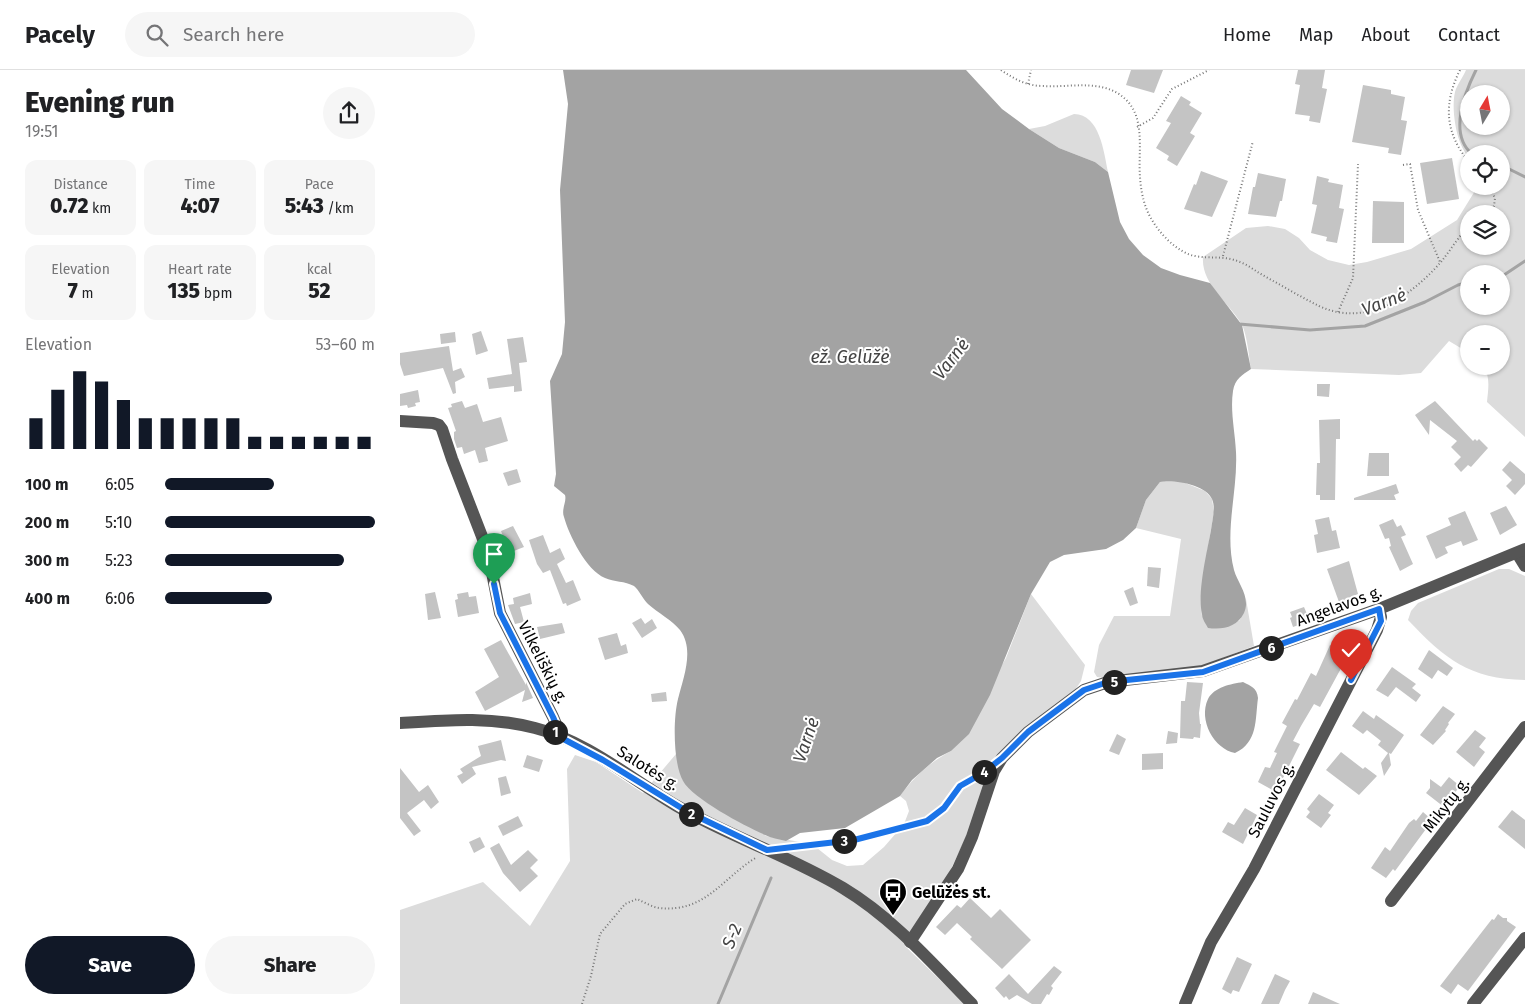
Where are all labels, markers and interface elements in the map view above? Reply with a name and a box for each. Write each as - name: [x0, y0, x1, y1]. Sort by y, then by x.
- search box: [125, 12, 475, 57]
- text: Pacely: [25, 21, 95, 49]
- icon: search: [143, 21, 171, 49]
- text: Search here: [183, 23, 284, 46]
- text: Home: [1223, 24, 1271, 46]
- text: Map: [1299, 24, 1333, 46]
- text: About: [1361, 24, 1410, 46]
- text: Contact: [1438, 24, 1500, 46]
- north arrow: [1460, 85, 1510, 135]
- map controls: [1460, 85, 1510, 375]
- text: Evening run: [25, 86, 175, 119]
- button: share: [323, 87, 375, 139]
- text: 19:51: [25, 122, 58, 141]
- button: locate: [1460, 145, 1510, 195]
- text: Distance: [54, 176, 108, 193]
- text: Time: [185, 176, 215, 193]
- text: Pace: [305, 176, 334, 193]
- text: 0.72: [50, 193, 88, 219]
- text: 4:07: [180, 193, 220, 219]
- text: 5:43: [285, 193, 324, 219]
- text: km: [88, 200, 111, 217]
- text: /km: [324, 200, 354, 217]
- button: layers: [1460, 205, 1510, 255]
- text: Elevation: [51, 261, 110, 278]
- text: Heart rate: [168, 261, 232, 278]
- text: kcal: [307, 261, 332, 278]
- button: +: [1460, 265, 1510, 315]
- text: 7: [68, 278, 78, 304]
- text: 135: [168, 278, 200, 304]
- text: 52: [308, 278, 330, 304]
- water label: Varnė: [1358, 283, 1410, 321]
- text: m: [78, 285, 94, 302]
- text: bpm: [200, 285, 232, 302]
- button: −: [1460, 325, 1510, 375]
- water label: Varnė: [928, 334, 974, 384]
- text: Elevation: [25, 335, 92, 354]
- text: 53–60 m: [315, 335, 375, 354]
- water label: ež. Gelūžė: [810, 346, 890, 368]
- text: 100 m: [25, 475, 68, 494]
- text: 6:05: [105, 475, 134, 494]
- text: 200 m: [25, 513, 69, 532]
- text: 5:10: [105, 513, 132, 532]
- pin: [473, 533, 515, 584]
- icon: arrive: [480, 540, 508, 568]
- text: 300 m: [25, 551, 69, 570]
- text: 5:23: [105, 551, 133, 570]
- street label: Angelavos g.: [1294, 582, 1384, 630]
- text: 400 m: [25, 589, 70, 608]
- text: 6:06: [105, 589, 135, 608]
- street label: Vilkeliškių g.: [514, 618, 572, 707]
- pin: [1330, 629, 1372, 680]
- pin: 6: [1258, 636, 1284, 660]
- icon: check: [1337, 636, 1365, 664]
- text: 6: [1268, 640, 1275, 657]
- pin: 5: [1102, 670, 1126, 694]
- text: 5: [1111, 674, 1118, 691]
- water label: Varnė: [788, 715, 824, 765]
- pin: 1: [542, 720, 568, 744]
- text: 1: [552, 724, 559, 741]
- street label: Salotės g.: [614, 742, 683, 795]
- street label: Sauluvos g.: [1244, 759, 1298, 841]
- pin: 4: [972, 760, 996, 784]
- text: 4: [981, 764, 988, 781]
- street label: Mikytų g.: [1419, 774, 1473, 836]
- pin: 2: [678, 802, 704, 826]
- text: 2: [688, 806, 695, 823]
- pin: 3: [832, 828, 856, 854]
- text: 3: [841, 833, 848, 850]
- bus stop icon: Gelūžės st.: [878, 877, 908, 916]
- place label: Gelūžės st.: [912, 883, 991, 902]
- water label: S-2: [717, 920, 747, 953]
- button: Save: [25, 936, 195, 994]
- button: Share: [205, 936, 375, 994]

